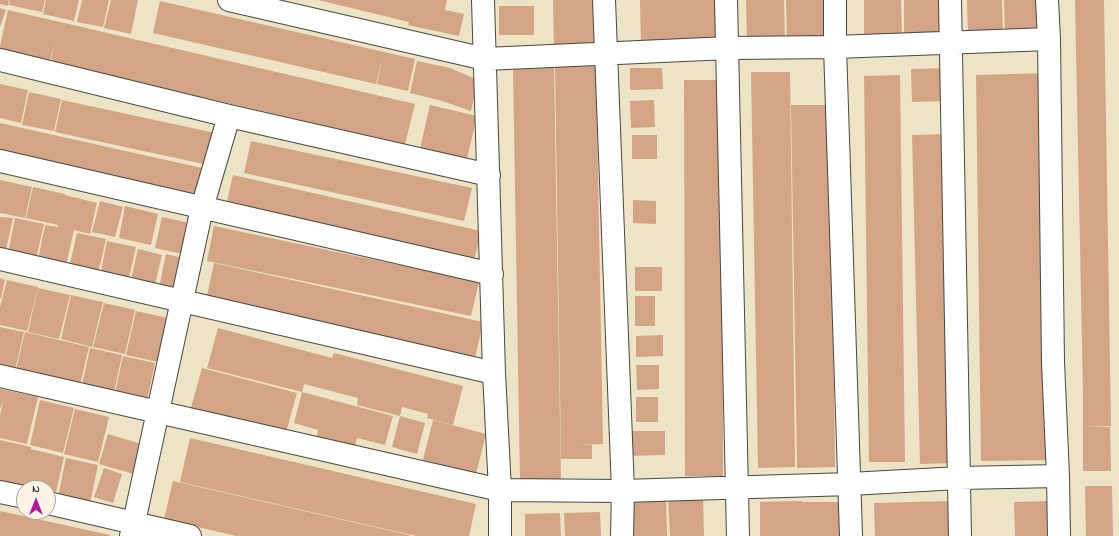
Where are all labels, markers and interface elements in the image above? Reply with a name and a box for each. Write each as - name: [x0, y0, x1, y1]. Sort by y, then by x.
- north arrow: [16, 480, 56, 520]
- text: N: [32, 481, 40, 497]

